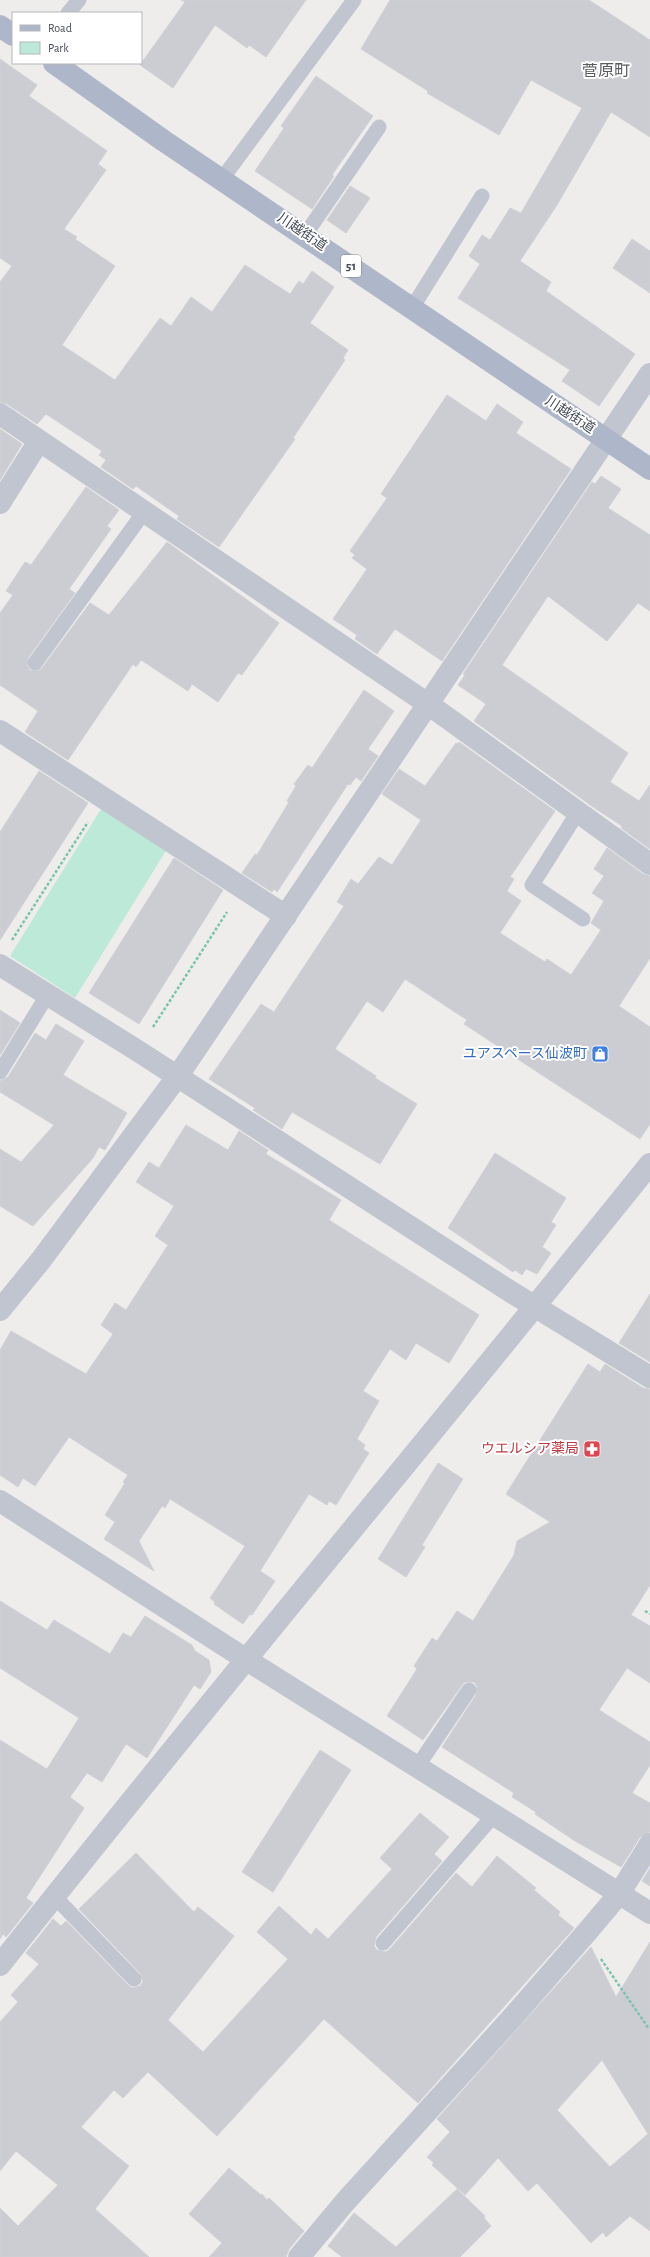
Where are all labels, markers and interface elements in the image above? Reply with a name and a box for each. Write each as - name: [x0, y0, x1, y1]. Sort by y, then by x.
- legend: [12, 12, 142, 64]
- text: Road: [48, 22, 72, 34]
- text: Park: [48, 42, 69, 54]
- district label: 菅原町: [582, 63, 630, 79]
- street label: 川越街道: [275, 210, 330, 253]
- road number: 51: [341, 255, 361, 277]
- street label: 川越街道: [543, 393, 598, 436]
- shop icon: ユアスペース仙波町: [590, 1044, 610, 1064]
- place label: ユアスペース仙波町: [463, 1046, 587, 1061]
- pharmacy icon: ウエルシア薬局: [582, 1439, 602, 1459]
- place label: ウエルシア薬局: [481, 1441, 579, 1456]

